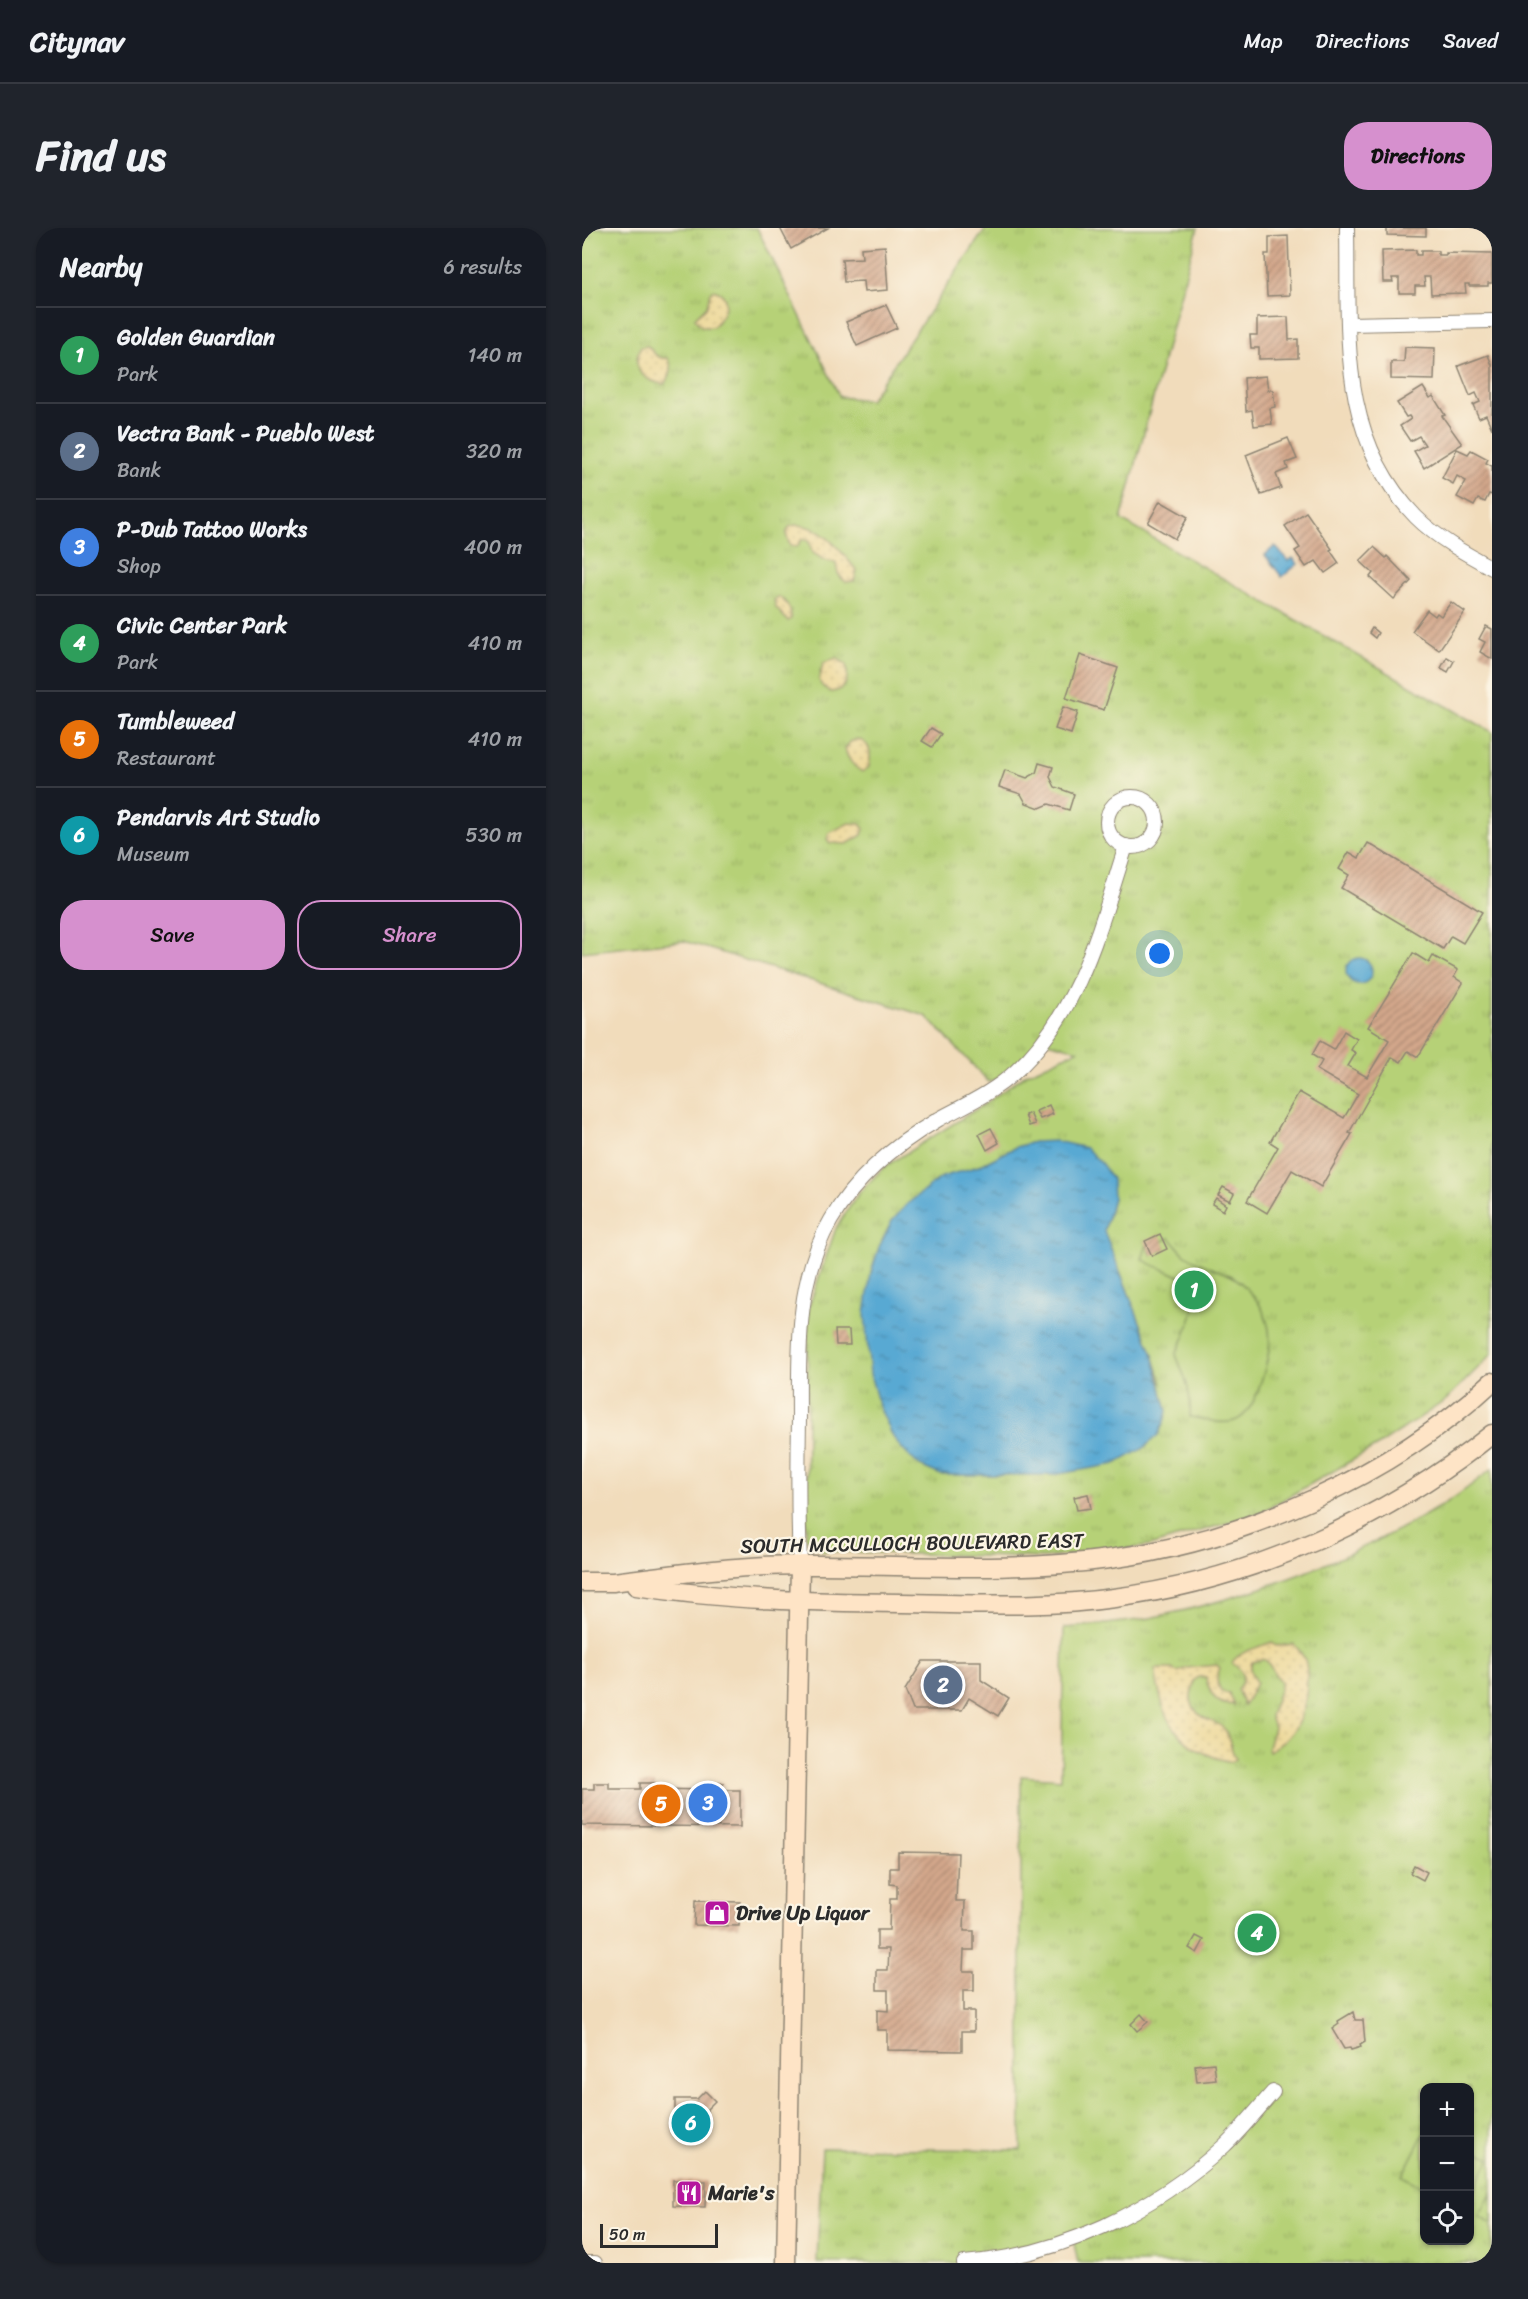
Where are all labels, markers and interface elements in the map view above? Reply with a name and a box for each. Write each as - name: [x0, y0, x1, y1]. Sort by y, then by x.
- text: Citynav: [30, 17, 124, 66]
- text: Map: [1244, 22, 1282, 60]
- text: Directions: [1315, 22, 1410, 60]
- text: Saved: [1443, 22, 1498, 60]
- text: Find us: [36, 119, 166, 193]
- button: Directions: [1344, 122, 1492, 190]
- text: Nearby: [60, 244, 142, 290]
- text: 6 results: [443, 250, 522, 285]
- text: Golden Guardian: [117, 318, 275, 357]
- text: 1: [75, 338, 84, 373]
- text: 140 m: [468, 338, 522, 373]
- text: Park: [117, 357, 158, 392]
- text: Vectra Bank - Pueblo West: [117, 414, 374, 453]
- text: 2: [74, 434, 85, 469]
- text: 320 m: [466, 434, 522, 469]
- text: Bank: [117, 453, 161, 488]
- text: P-Dub Tattoo Works: [117, 510, 307, 549]
- text: 3: [74, 530, 85, 565]
- text: 400 m: [464, 530, 522, 565]
- text: Shop: [117, 549, 161, 584]
- text: Civic Center Park: [117, 606, 287, 645]
- text: 4: [73, 626, 86, 661]
- text: 410 m: [468, 626, 522, 661]
- text: Park: [117, 645, 158, 680]
- text: Tumbleweed: [117, 702, 234, 741]
- text: 5: [73, 722, 86, 757]
- text: 410 m: [468, 722, 522, 757]
- text: Restaurant: [117, 741, 216, 776]
- text: Pendarvis Art Studio: [117, 798, 320, 837]
- text: 6: [74, 818, 85, 853]
- text: 530 m: [466, 818, 522, 853]
- text: Museum: [117, 837, 190, 872]
- button: Save: [60, 900, 285, 970]
- button: Share: [297, 900, 522, 970]
- your location: [1145, 939, 1174, 968]
- pin: 1: [1174, 1268, 1214, 1312]
- street label: SOUTH MCCULLOCH BOULEVARD EAST: [740, 1523, 1085, 1564]
- pin: 2: [924, 1662, 962, 1708]
- pin: 3: [688, 1780, 728, 1826]
- pin: 5: [642, 1782, 680, 1826]
- place label: Drive Up Liquor: [736, 1896, 871, 1931]
- shop icon: Drive Up Liquor: [702, 1898, 732, 1928]
- pin: 4: [1238, 1910, 1276, 1956]
- map controls: [1420, 2083, 1474, 2245]
- button: +: [1420, 2083, 1474, 2137]
- pin: 6: [672, 2100, 710, 2146]
- button: −: [1420, 2137, 1474, 2191]
- place label: Marie's: [707, 2176, 775, 2211]
- restaurant icon: Marie's: [674, 2178, 704, 2208]
- button: locate: [1420, 2191, 1474, 2245]
- text: 50 m: [609, 2220, 645, 2249]
- scale bar: [600, 2221, 718, 2248]

